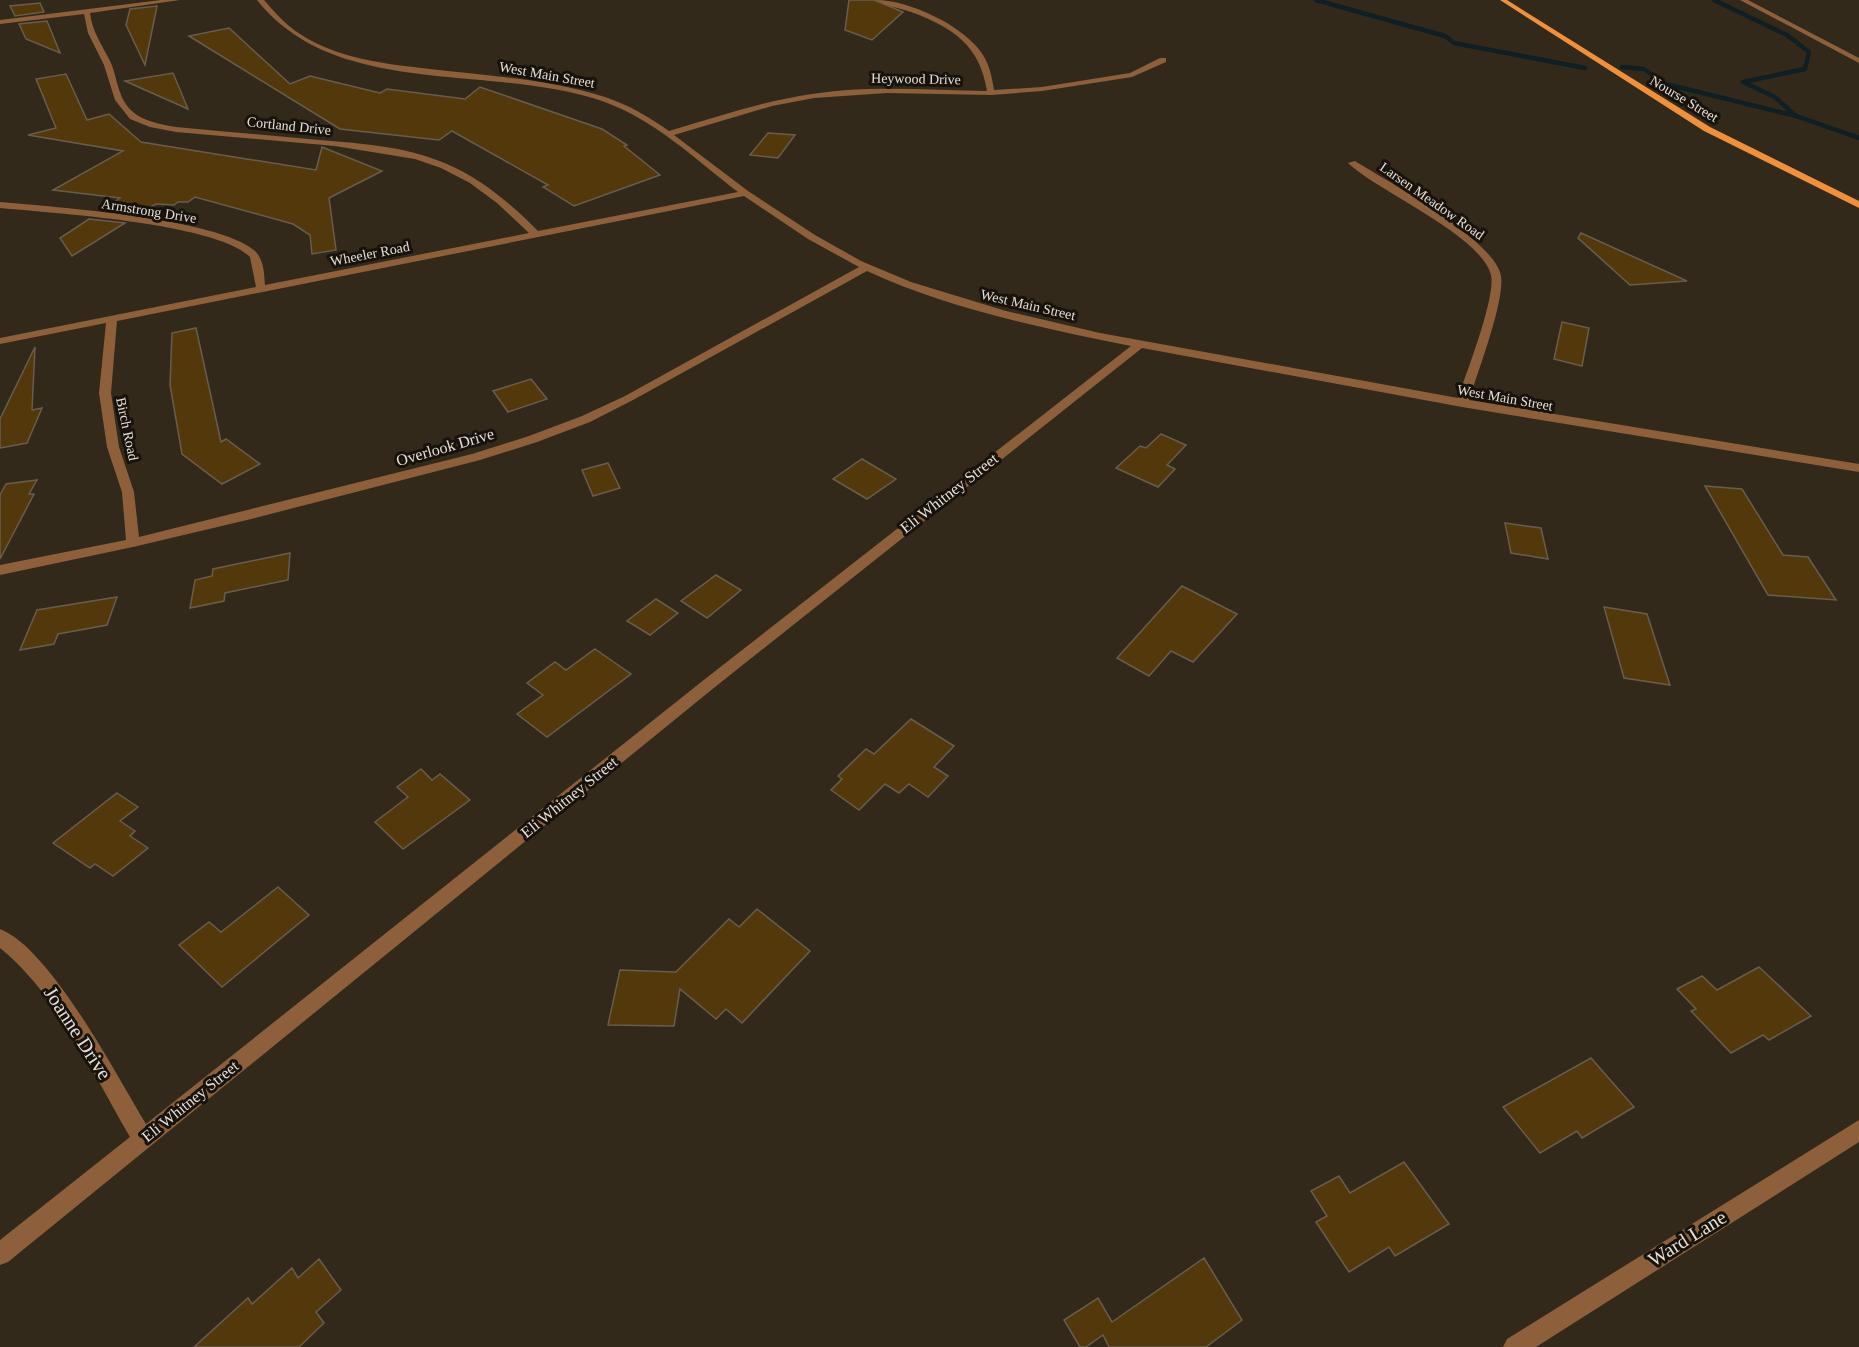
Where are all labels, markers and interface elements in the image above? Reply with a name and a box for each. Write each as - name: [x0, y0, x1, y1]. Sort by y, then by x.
- street label: West Main Street: [498, 59, 596, 91]
- street label: Heywood Drive: [871, 71, 961, 87]
- street label: Nourse Street: [1647, 73, 1721, 125]
- street label: Cortland Drive: [246, 114, 332, 138]
- street label: Larsen Meadow Road: [1377, 159, 1487, 243]
- street label: Armstrong Drive: [100, 196, 198, 226]
- street label: Wheeler Road: [329, 239, 411, 269]
- street label: West Main Street: [979, 287, 1077, 323]
- street label: West Main Street: [1456, 382, 1554, 414]
- street label: Birch Road: [113, 396, 141, 462]
- street label: Overlook Drive: [394, 425, 496, 469]
- street label: Eli Whitney Street: [897, 449, 1002, 537]
- street label: Eli Whitney Street: [517, 753, 622, 842]
- street label: Joanne Drive: [40, 983, 116, 1084]
- street label: Eli Whitney Street: [138, 1057, 243, 1146]
- street label: Ward Lane: [1644, 1205, 1730, 1271]

